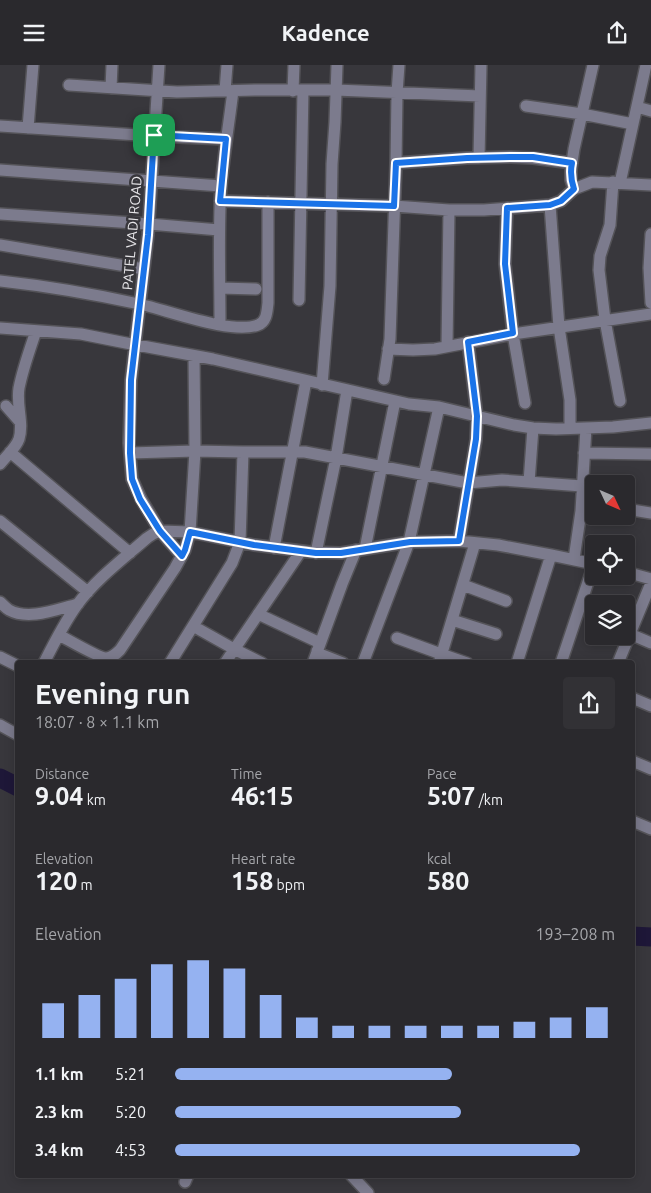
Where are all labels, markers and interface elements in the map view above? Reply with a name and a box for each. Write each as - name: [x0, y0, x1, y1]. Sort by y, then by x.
- icon: menu: [20, 19, 48, 47]
- icon: share: [603, 19, 631, 47]
- text: Kadence: [281, 20, 370, 45]
- pin: [133, 114, 175, 156]
- icon: arrive: [140, 121, 168, 149]
- street label: PATEL VADI ROAD: [119, 175, 145, 291]
- north arrow: [585, 475, 635, 525]
- map controls: [585, 475, 635, 645]
- button: locate: [585, 535, 635, 585]
- button: layers: [585, 595, 635, 645]
- button: share: [563, 677, 615, 729]
- text: Evening run: [35, 678, 190, 709]
- text: 18:07 · 8 × 1.1 km: [35, 713, 159, 731]
- text: Distance: [35, 766, 89, 782]
- text: Time: [231, 766, 262, 782]
- text: Pace: [427, 766, 457, 782]
- text: 9.04: [35, 782, 83, 810]
- text: 46:15: [231, 782, 294, 810]
- text: 5:07: [427, 782, 475, 810]
- text: km: [83, 792, 106, 808]
- text: /km: [475, 792, 503, 808]
- text: Elevation: [35, 851, 93, 867]
- text: Heart rate: [231, 851, 295, 867]
- text: kcal: [427, 851, 451, 867]
- text: 120: [35, 867, 77, 895]
- text: 158: [231, 867, 273, 895]
- text: 580: [427, 867, 469, 895]
- text: m: [77, 877, 93, 893]
- text: bpm: [273, 877, 305, 893]
- text: Elevation: [35, 925, 102, 943]
- text: 193–208 m: [535, 925, 615, 943]
- text: 1.1 km: [35, 1065, 84, 1083]
- text: 5:21: [115, 1065, 146, 1083]
- text: 2.3 km: [35, 1103, 84, 1121]
- text: 5:20: [115, 1103, 146, 1121]
- text: 3.4 km: [35, 1141, 84, 1159]
- text: 4:53: [115, 1141, 146, 1159]

